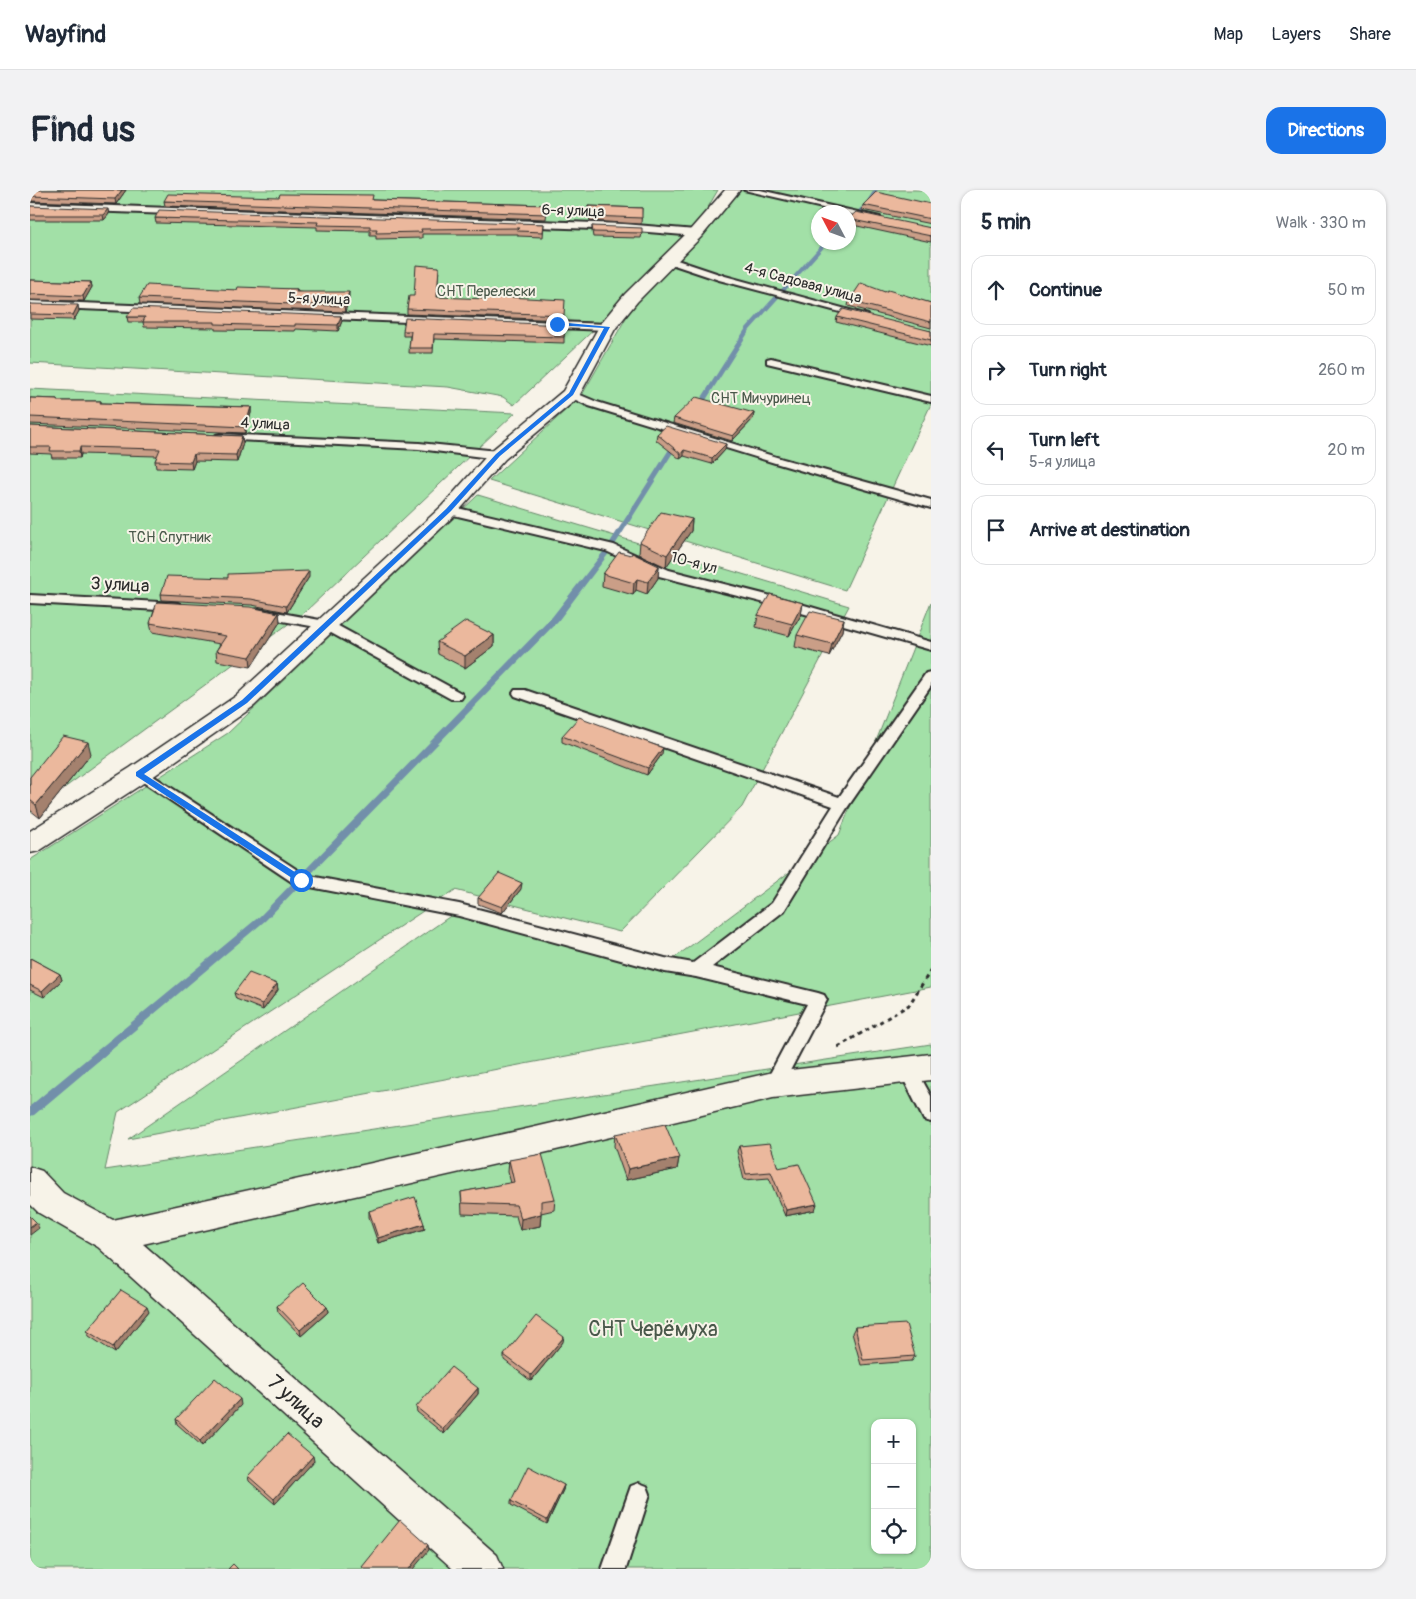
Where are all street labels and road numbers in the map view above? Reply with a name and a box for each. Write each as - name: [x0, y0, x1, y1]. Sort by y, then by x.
- street label: 6-я улица: [541, 200, 605, 222]
- street label: 4-я Садовая улица: [742, 258, 864, 308]
- street label: 5-я улица: [288, 288, 350, 310]
- street label: 4 улица: [240, 413, 290, 435]
- street label: 10-я ул: [669, 548, 719, 578]
- street label: 3 улица: [90, 572, 150, 598]
- street label: 7 улица: [262, 1369, 330, 1435]

